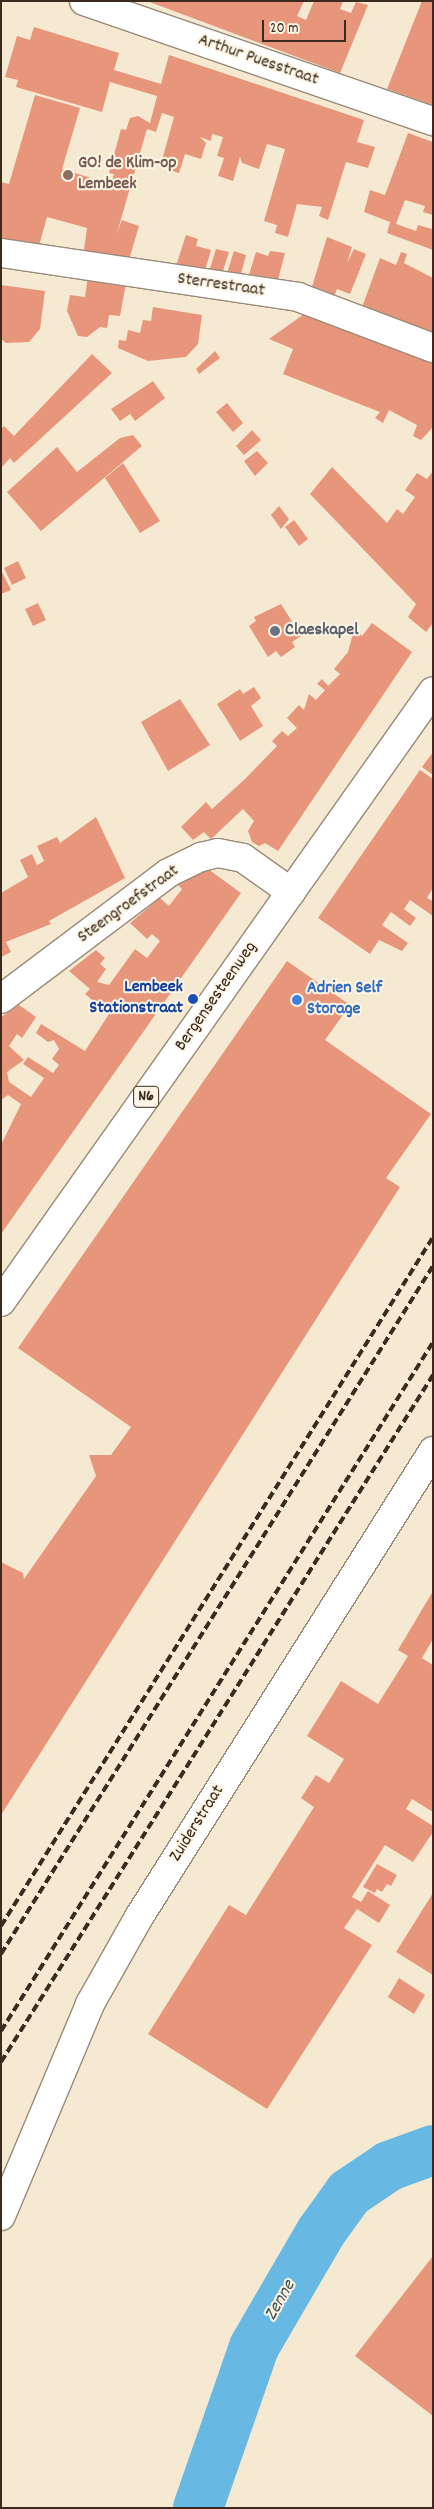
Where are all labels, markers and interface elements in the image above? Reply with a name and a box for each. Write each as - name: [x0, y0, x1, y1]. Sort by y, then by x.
- scale bar: [264, 10, 348, 42]
- text: 20 m: [270, 18, 298, 40]
- street label: Arthur Puesstraat: [195, 30, 321, 92]
- place label: GO! de Klim-op Lembeek: [78, 154, 177, 196]
- marker: GO! de Klim-op Lembeek: [62, 169, 74, 181]
- street label: Sterrestraat: [176, 269, 266, 303]
- place label: Claeskapel: [285, 620, 358, 642]
- marker: Claeskapel: [269, 625, 281, 637]
- street label: Steengroefstraat: [74, 861, 184, 949]
- street label: Bergensesteenweg: [171, 938, 263, 1056]
- place label: Lembeek Stationstraat: [89, 978, 183, 1021]
- place label: Adrien Self Storage: [307, 979, 382, 1022]
- marker: Lembeek Stationstraat: [187, 993, 199, 1005]
- marker: Adrien Self Storage: [291, 994, 303, 1006]
- road number: N6: [132, 1084, 160, 1110]
- street label: Zuiderstraat: [166, 1782, 230, 1866]
- water label: Zenne: [260, 2277, 302, 2325]

